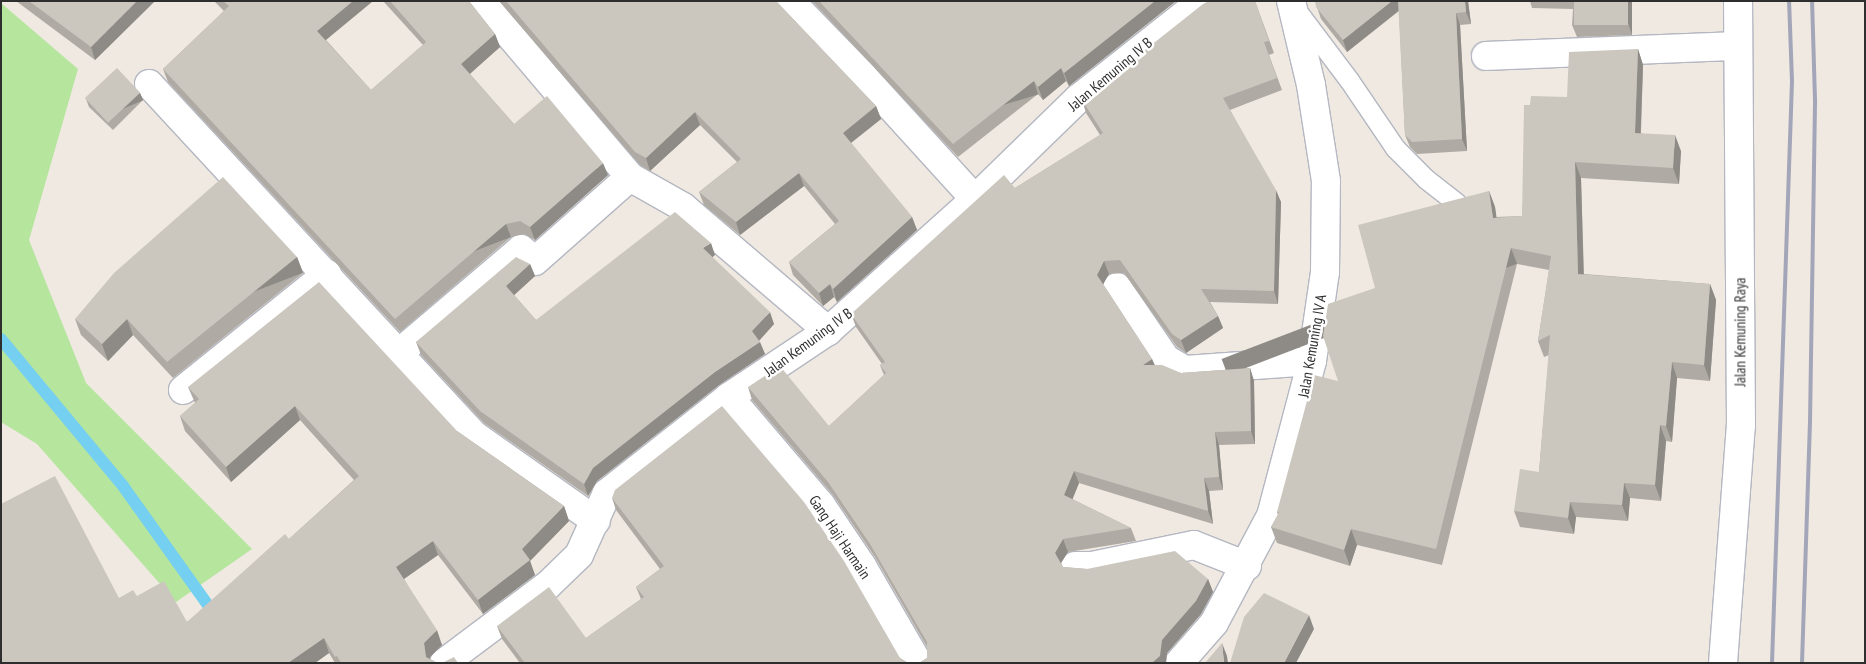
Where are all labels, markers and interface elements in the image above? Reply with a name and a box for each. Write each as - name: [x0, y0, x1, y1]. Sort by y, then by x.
- street label: Jalan Kemuning IV B: [1064, 33, 1156, 115]
- street label: Jalan Kemuning Raya: [1731, 277, 1749, 387]
- street label: Jalan Kemuning IV A: [1294, 293, 1330, 399]
- street label: Jalan Kemuning IV B: [760, 304, 856, 380]
- street label: Gang Haji Harmain: [805, 492, 875, 582]

